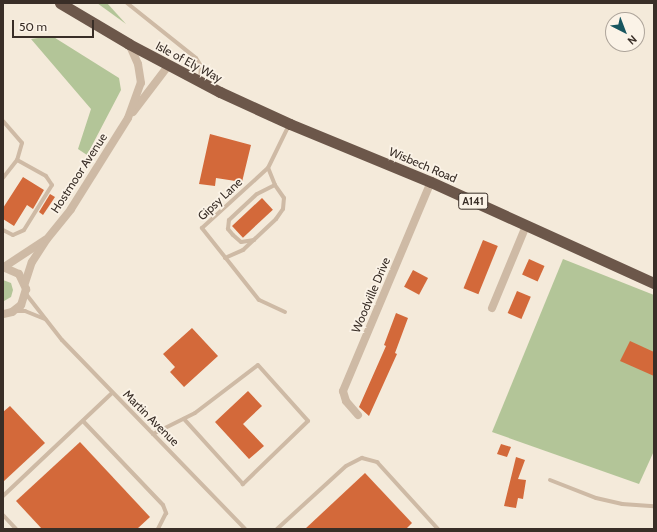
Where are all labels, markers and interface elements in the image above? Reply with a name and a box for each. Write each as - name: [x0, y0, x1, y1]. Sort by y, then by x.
- scale bar: [14, 12, 96, 38]
- north arrow: [605, 12, 645, 52]
- text: 50 m: [19, 19, 47, 34]
- text: N: [625, 32, 640, 48]
- street label: Isle of Ely Way: [153, 38, 225, 86]
- street label: Hostmoor Avenue: [48, 130, 110, 216]
- street label: Wisbech Road: [387, 144, 459, 186]
- street label: Gipsy Lane: [195, 175, 245, 223]
- road number: A141: [458, 192, 488, 210]
- street label: Woodville Drive: [349, 255, 393, 335]
- street label: Martin Avenue: [120, 387, 182, 449]

